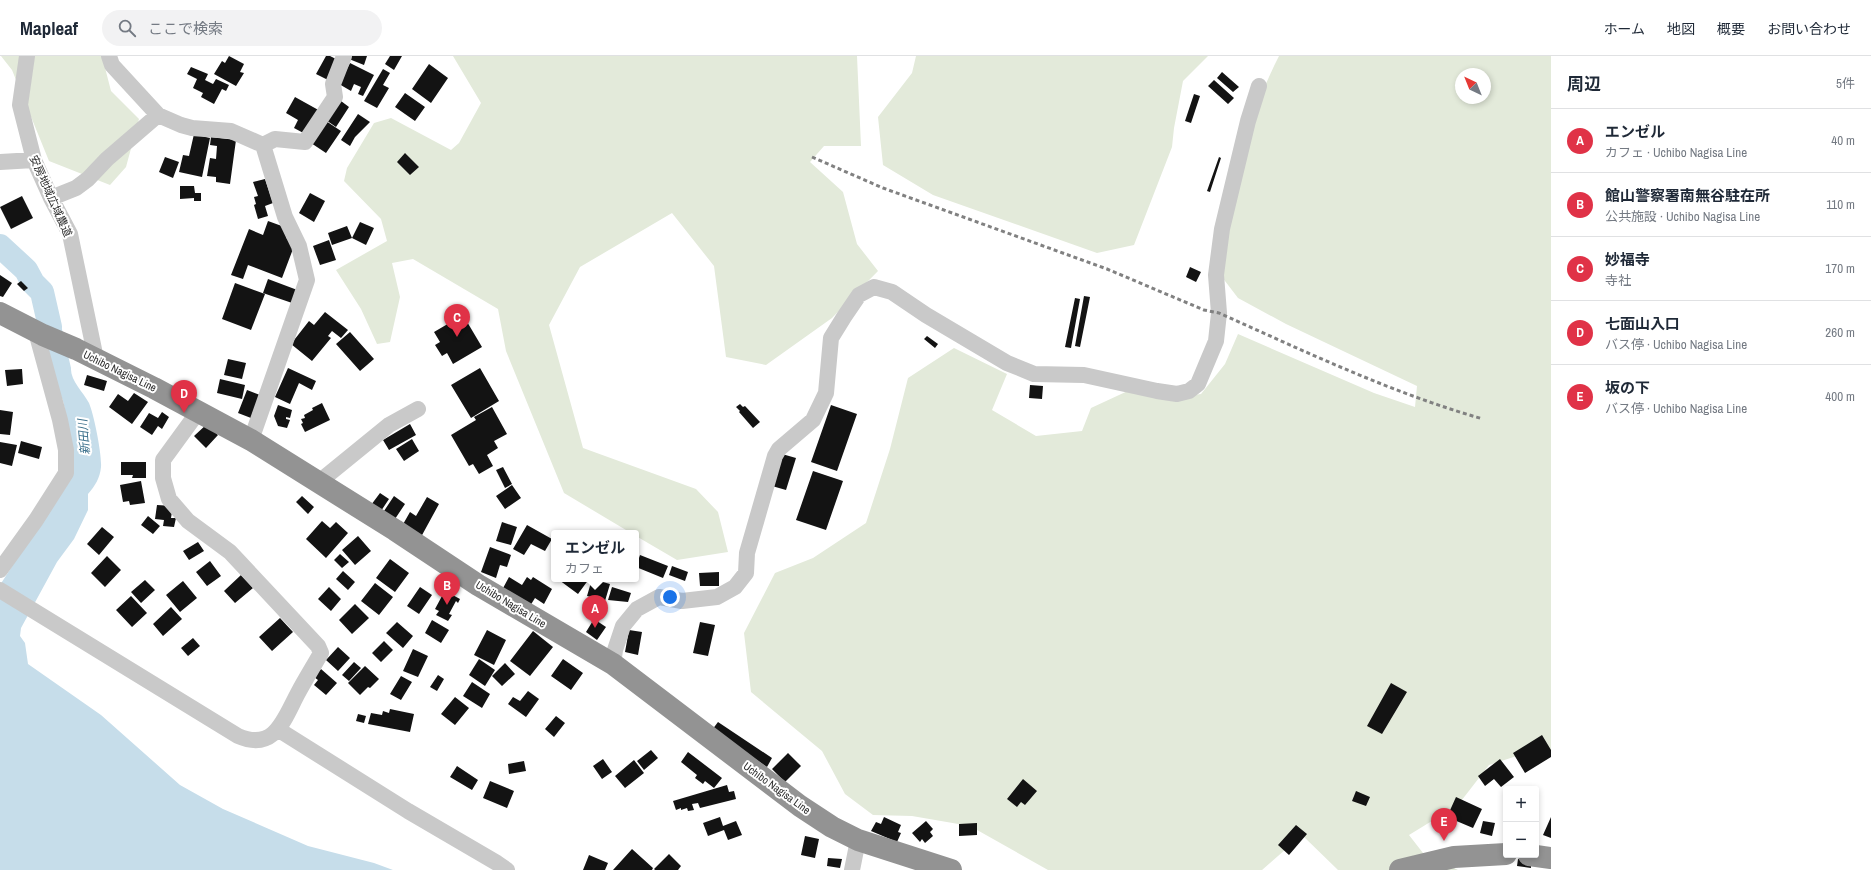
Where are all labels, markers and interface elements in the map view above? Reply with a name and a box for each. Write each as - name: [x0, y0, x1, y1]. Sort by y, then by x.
- search box: [102, 10, 382, 46]
- text: Mapleaf: [20, 15, 78, 41]
- icon: search: [116, 17, 138, 39]
- text: ここで検索: [148, 18, 223, 39]
- text: ホーム: [1603, 20, 1645, 38]
- text: 地図: [1667, 20, 1695, 38]
- text: 概要: [1717, 20, 1745, 38]
- text: お問い合わせ: [1767, 20, 1851, 38]
- north arrow: [1455, 68, 1491, 104]
- text: 周辺: [1567, 72, 1601, 95]
- text: 5件: [1836, 75, 1855, 92]
- text: エンゼル: [1605, 121, 1665, 142]
- text: A: [1576, 132, 1584, 149]
- text: 40 m: [1831, 132, 1855, 149]
- text: カフェ · Uchibo Nagisa Line: [1605, 144, 1747, 161]
- street label: 安房地域広域農道: [27, 153, 75, 239]
- text: 館山警察署南無谷駐在所: [1605, 185, 1770, 206]
- text: B: [1576, 196, 1584, 213]
- text: 110 m: [1826, 196, 1855, 213]
- text: 公共施設 · Uchibo Nagisa Line: [1605, 208, 1760, 225]
- text: 妙福寺: [1605, 249, 1650, 270]
- text: C: [1576, 260, 1584, 277]
- text: 170 m: [1825, 260, 1855, 277]
- text: 寺社: [1605, 272, 1631, 289]
- pin: C: [444, 304, 470, 337]
- text: 七面山入口: [1605, 313, 1680, 334]
- text: D: [1576, 324, 1584, 341]
- text: 260 m: [1825, 324, 1855, 341]
- text: バス停 · Uchibo Nagisa Line: [1605, 336, 1747, 353]
- street label: Uchibo Nagisa Line: [81, 347, 159, 395]
- text: 坂の下: [1605, 377, 1650, 398]
- pin: D: [171, 380, 197, 413]
- text: E: [1576, 388, 1584, 405]
- text: 400 m: [1825, 388, 1855, 405]
- text: バス停 · Uchibo Nagisa Line: [1605, 400, 1747, 417]
- water label: 新田川: [74, 416, 94, 456]
- popup: [551, 530, 639, 582]
- text: エンゼル: [565, 537, 625, 558]
- text: カフェ: [565, 560, 604, 577]
- pin: B: [434, 572, 460, 605]
- street label: Uchibo Nagisa Line: [473, 577, 549, 631]
- your location: [660, 587, 680, 607]
- pin: A: [582, 595, 608, 628]
- street label: Uchibo Nagisa Line: [741, 759, 813, 817]
- map controls: [1503, 786, 1539, 858]
- button: +: [1503, 786, 1539, 822]
- pin: E: [1431, 808, 1457, 841]
- button: −: [1503, 822, 1539, 858]

